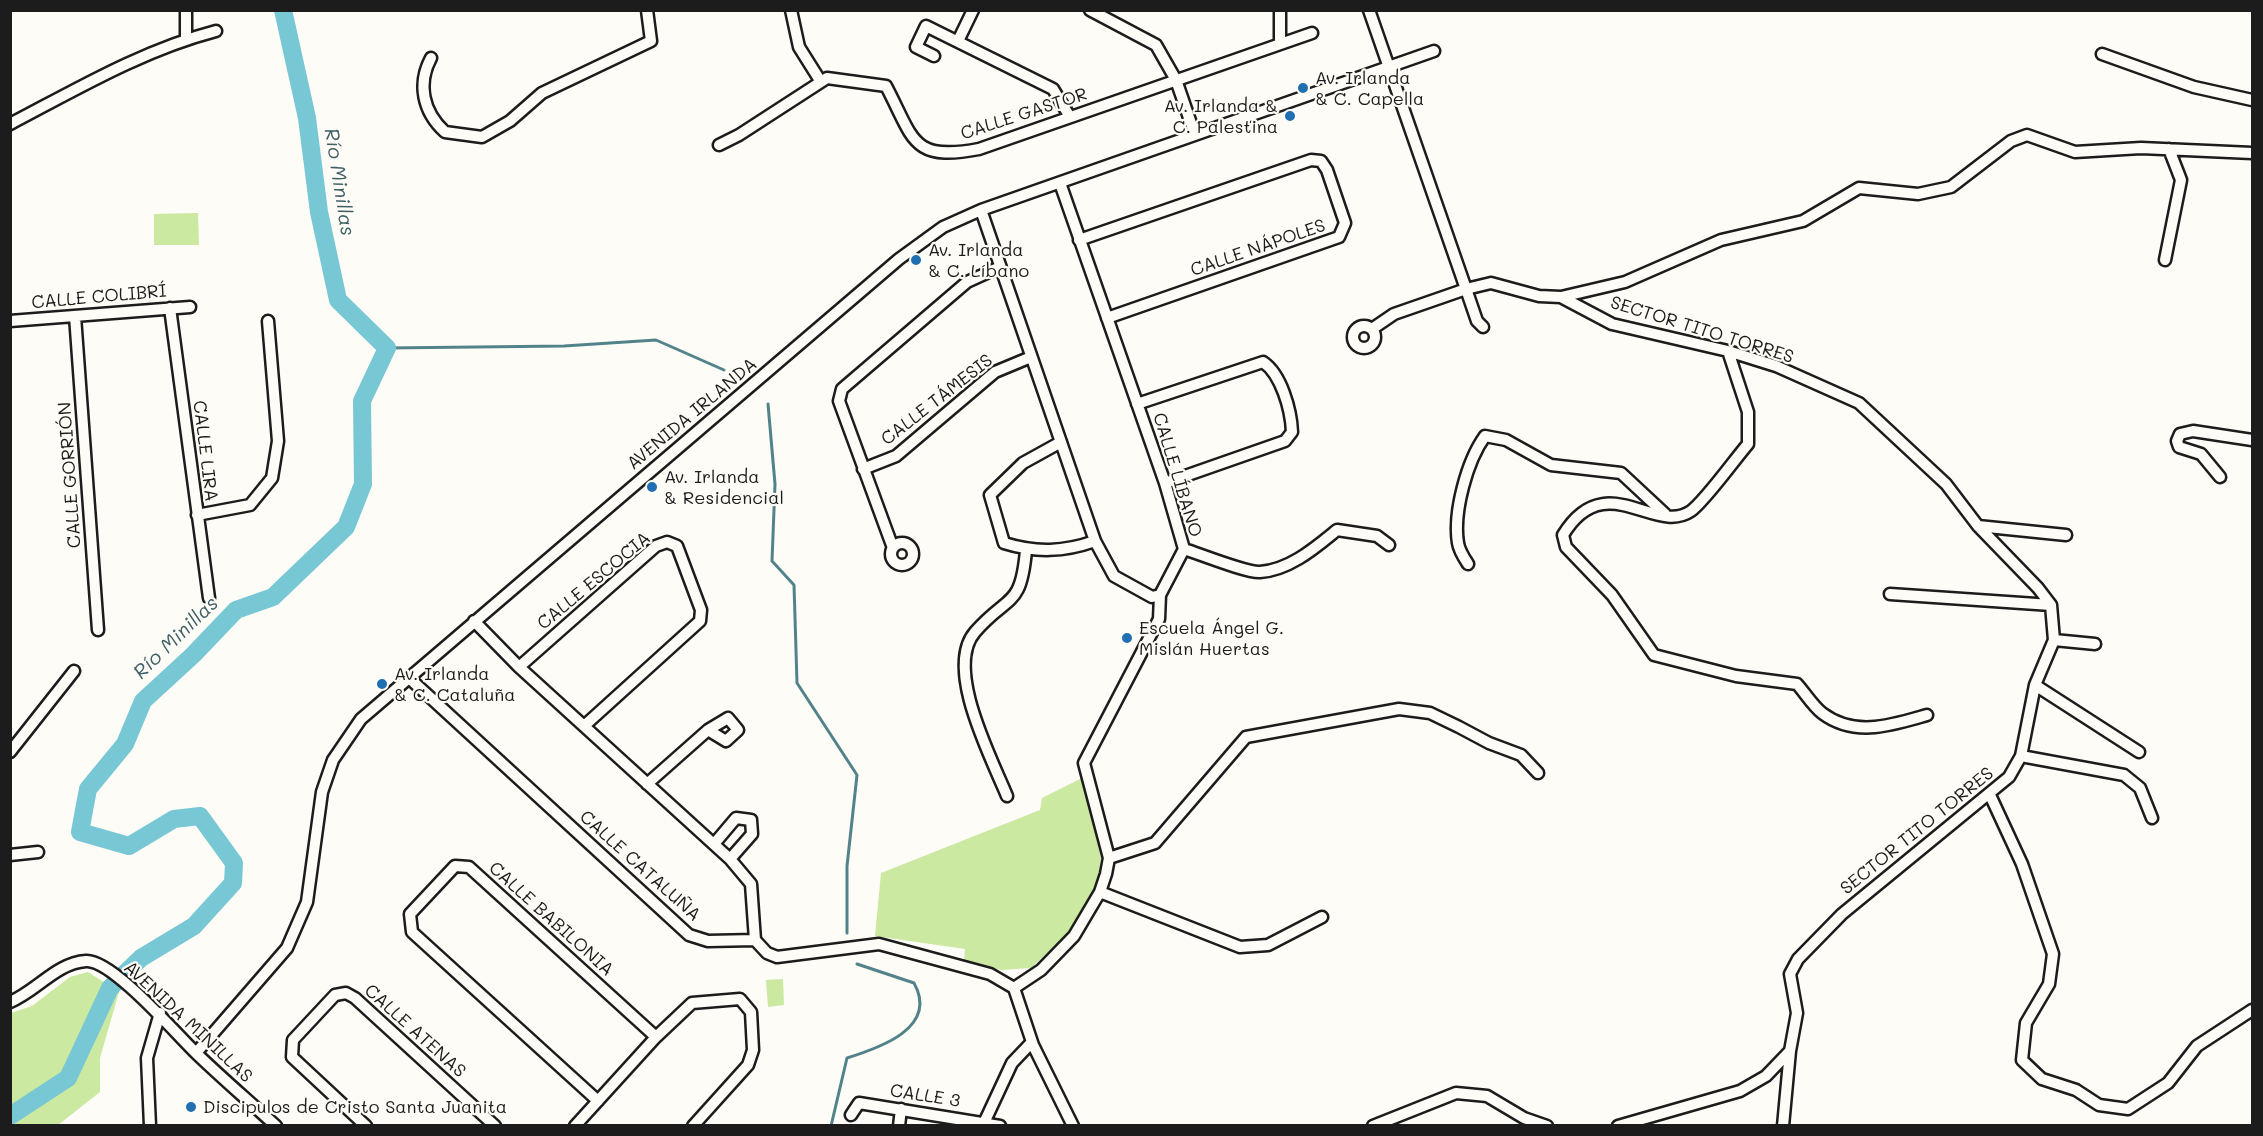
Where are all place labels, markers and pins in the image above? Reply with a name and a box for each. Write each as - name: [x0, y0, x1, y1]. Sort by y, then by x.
- place label: Av. Irlanda & C. Capella: [1315, 67, 1424, 110]
- marker: Av. Irlanda & C. Capella: [1296, 81, 1310, 95]
- place label: Av. Irlanda & C. Palestina: [1164, 95, 1278, 138]
- marker: Av. Irlanda & C. Palestina: [1283, 109, 1297, 123]
- place label: Av. Irlanda & C. Líbano: [928, 239, 1029, 282]
- marker: Av. Irlanda & C. Líbano: [909, 253, 923, 267]
- place label: Av. Irlanda & Residencial: [664, 466, 784, 508]
- marker: Av. Irlanda & Residencial: [645, 480, 659, 494]
- place label: Escuela Ángel G. Mislán Huertas: [1139, 617, 1284, 660]
- marker: Escuela Ángel G. Mislán Huertas: [1120, 631, 1134, 645]
- place label: Av. Irlanda & C. Cataluña: [394, 663, 515, 706]
- marker: Av. Irlanda & C. Cataluña: [375, 677, 389, 691]
- place label: Discipulos de Cristo Santa Juanita: [203, 1096, 507, 1118]
- marker: Discipulos de Cristo Santa Juanita: [184, 1100, 198, 1114]

